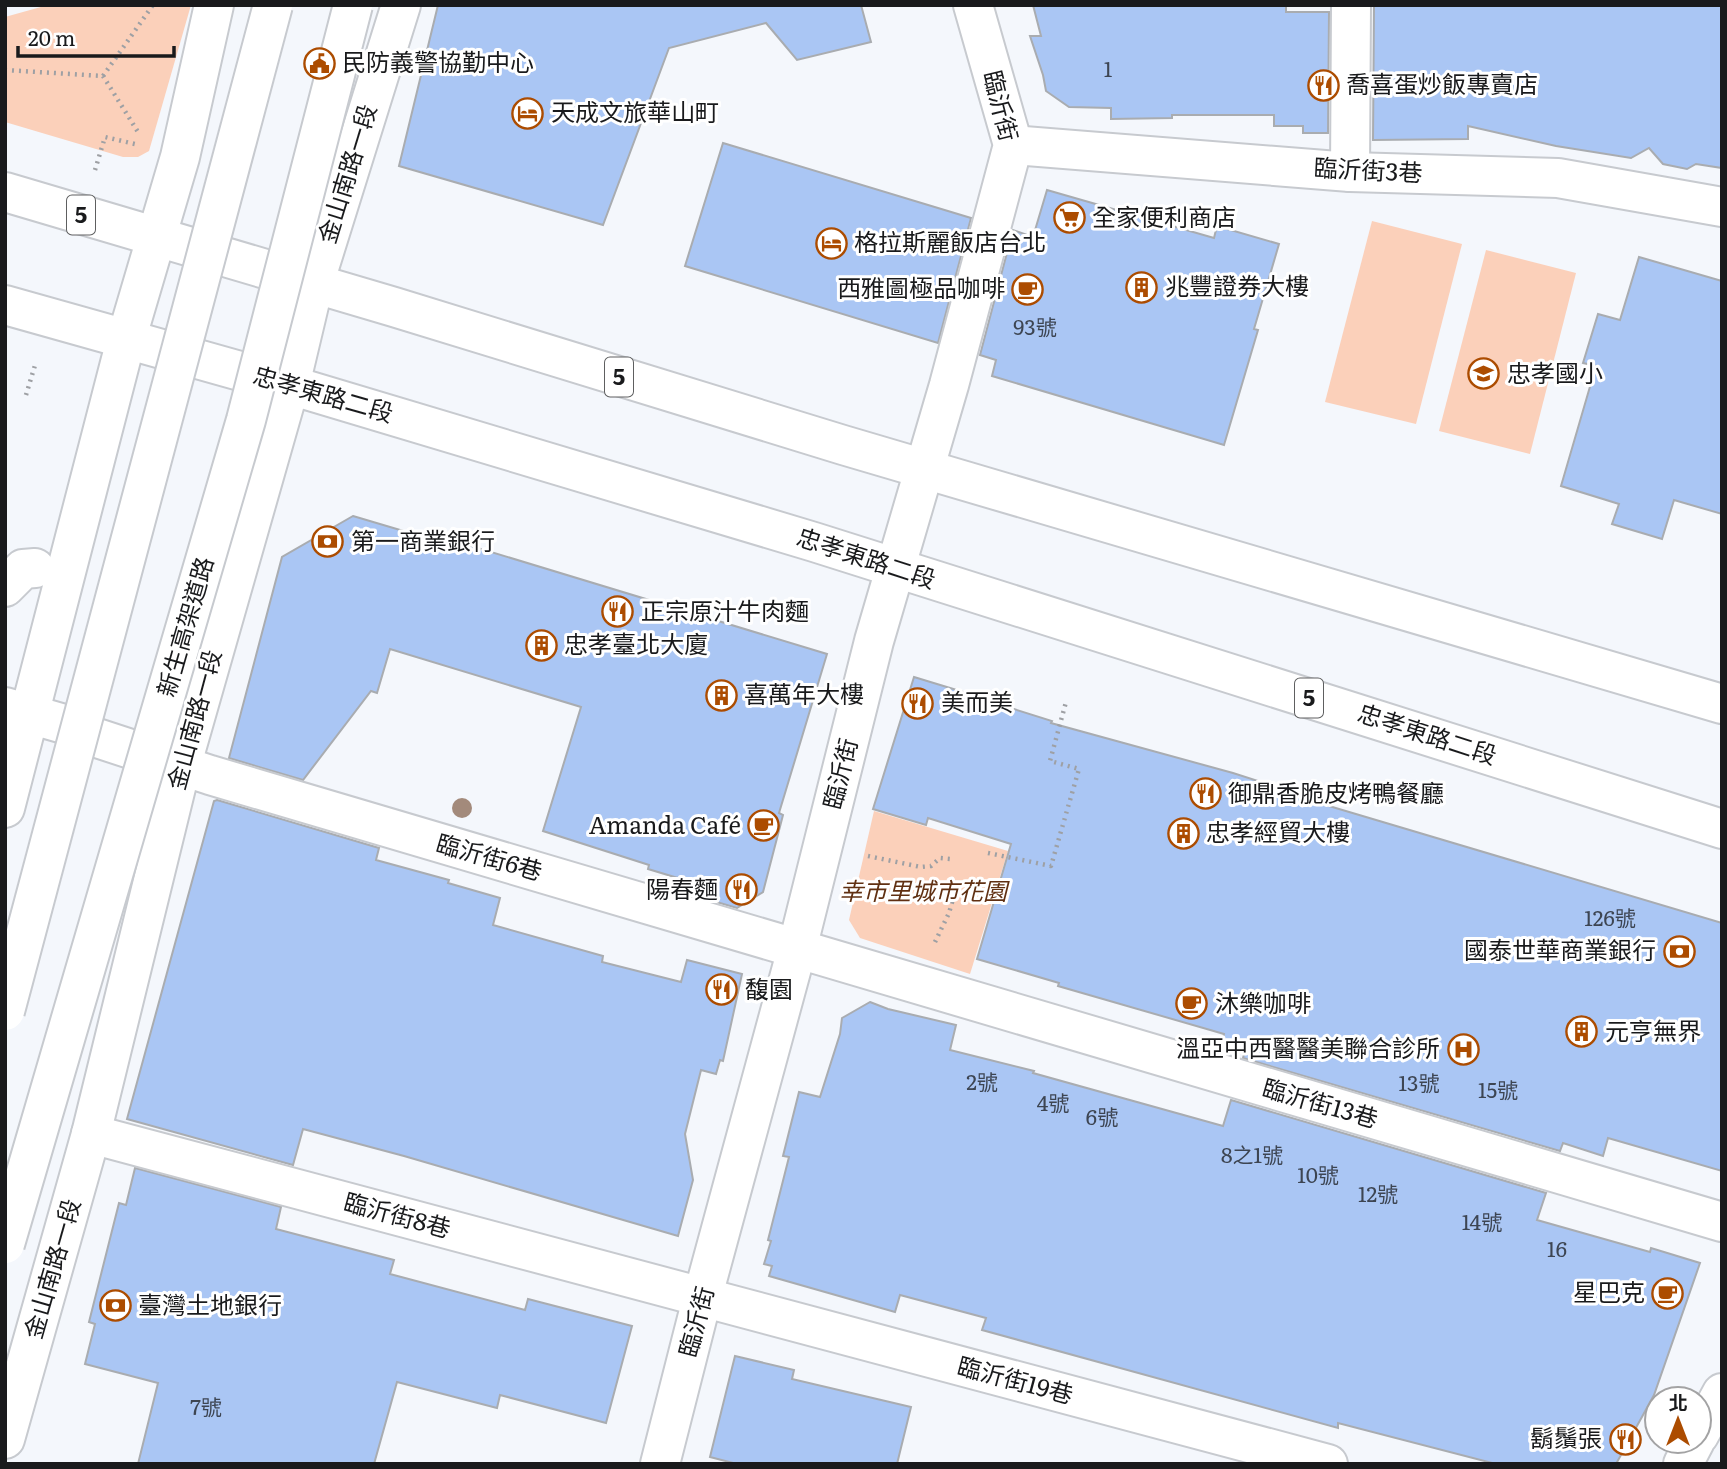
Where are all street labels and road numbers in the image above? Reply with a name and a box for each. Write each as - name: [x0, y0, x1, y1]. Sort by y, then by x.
- street label: 臨沂街: [977, 66, 1028, 145]
- street label: 金山南路一段: [308, 99, 383, 247]
- street label: 臨沂街3巷: [1313, 148, 1423, 189]
- road number: 5: [67, 196, 95, 234]
- street label: 忠孝東路二段: [250, 356, 398, 429]
- road number: 5: [605, 358, 633, 396]
- street label: 忠孝東路二段: [793, 518, 941, 596]
- street label: 新生高架道路: [147, 552, 220, 700]
- street label: 金山南路一段: [157, 645, 228, 793]
- road number: 5: [1295, 678, 1323, 718]
- street label: 忠孝東路二段: [1354, 694, 1502, 772]
- street label: 臨沂街: [813, 734, 864, 813]
- street label: 臨沂街6巷: [433, 824, 547, 887]
- street label: 臨沂街13巷: [1259, 1068, 1383, 1135]
- street label: 臨沂街8巷: [340, 1183, 455, 1245]
- street label: 金山南路一段: [14, 1194, 87, 1342]
- street label: 臨沂街: [668, 1282, 721, 1361]
- street label: 臨沂街19巷: [954, 1346, 1077, 1411]

